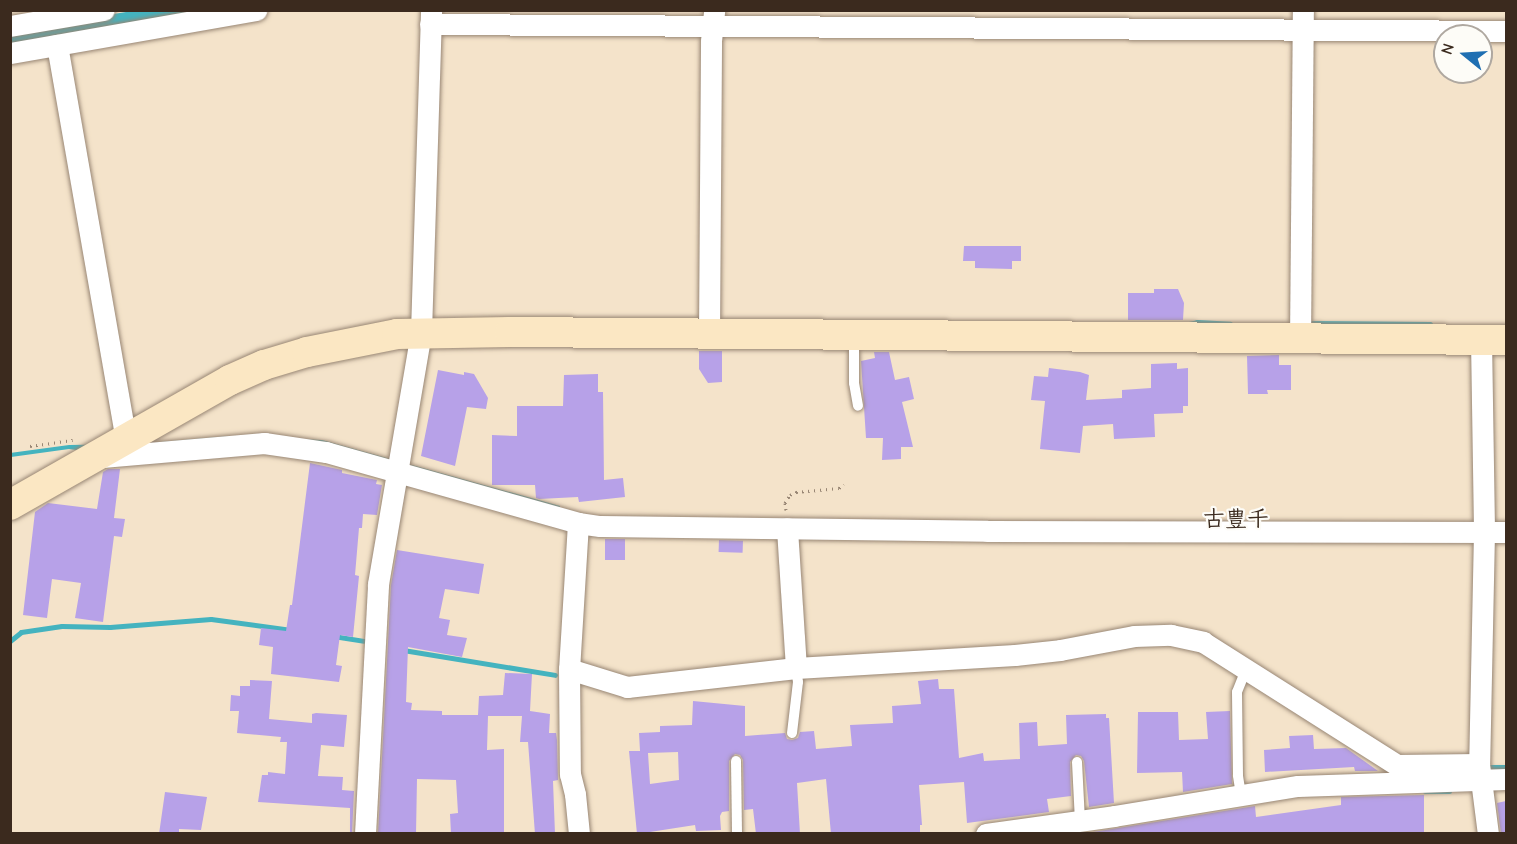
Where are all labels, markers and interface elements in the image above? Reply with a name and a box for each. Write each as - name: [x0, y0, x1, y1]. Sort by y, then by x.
- north arrow: [1433, 24, 1493, 84]
- text: N: [1438, 41, 1458, 57]
- district label: 古豊千: [1203, 507, 1269, 533]

